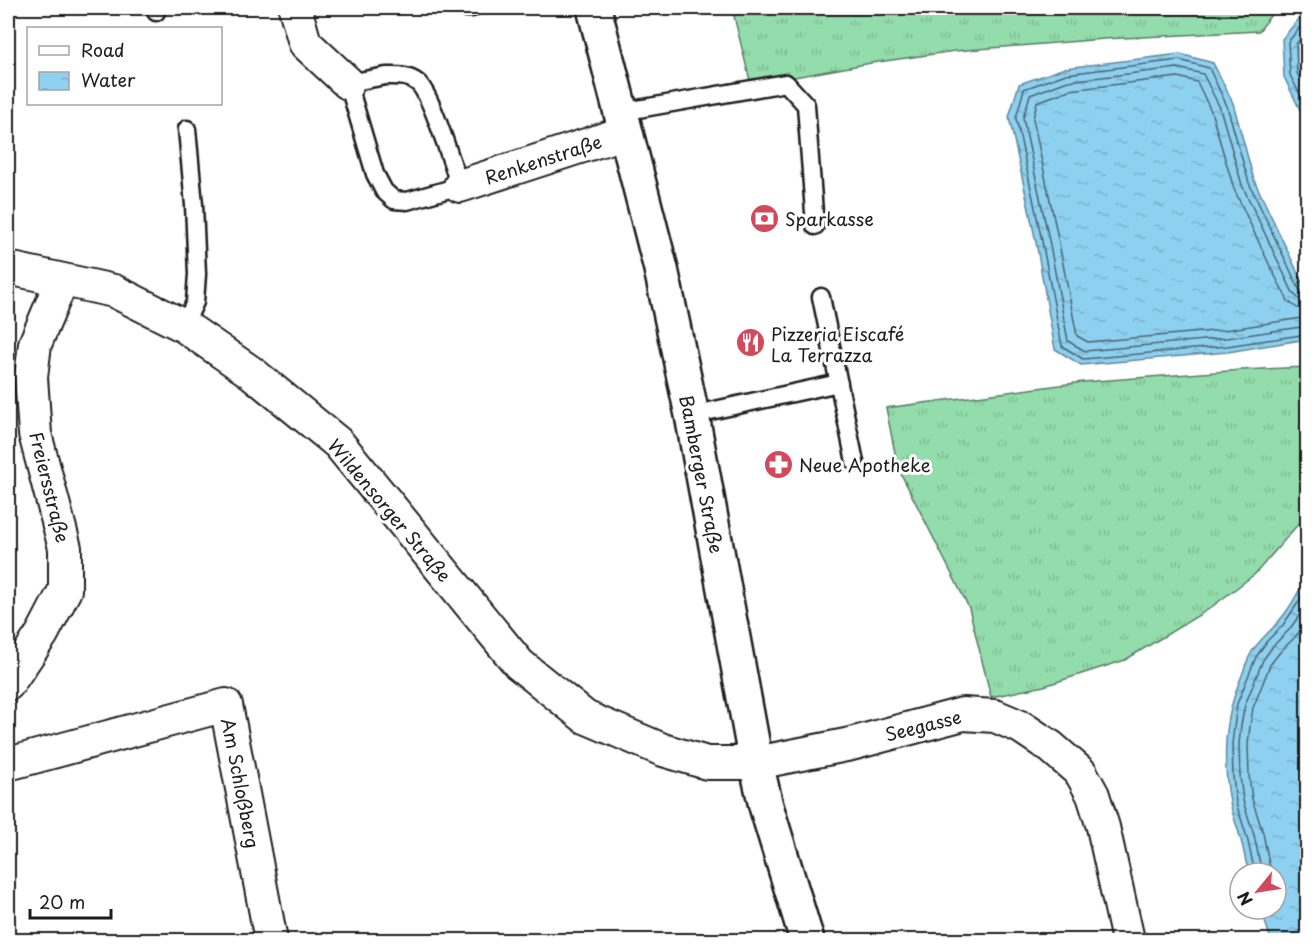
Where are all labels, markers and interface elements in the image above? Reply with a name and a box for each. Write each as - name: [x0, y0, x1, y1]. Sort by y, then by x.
- legend: [27, 27, 222, 105]
- text: Road: [81, 36, 125, 63]
- text: Water: [81, 66, 136, 93]
- street label: Renkenstraße: [481, 127, 605, 191]
- bank icon: Sparkasse: [748, 202, 780, 234]
- place label: Sparkasse: [785, 205, 874, 232]
- place label: Pizzeria Eiscafé La Terrazza: [771, 320, 904, 368]
- restaurant icon: Pizzeria Eiscafé La Terrazza: [734, 327, 766, 359]
- street label: Bamberger Straße: [673, 393, 731, 555]
- street label: Freiersstraße: [23, 429, 77, 545]
- street label: Wildensorger Straße: [322, 433, 458, 587]
- pharmacy icon: Neue Apotheke: [762, 448, 794, 480]
- place label: Neue Apotheke: [799, 451, 931, 478]
- street label: Seegasse: [882, 702, 964, 748]
- street label: Am Schloßberg: [215, 716, 267, 850]
- north arrow: [1228, 861, 1288, 921]
- scale bar: [30, 882, 111, 920]
- text: 20 m: [39, 888, 85, 915]
- text: N: [1231, 888, 1258, 910]

